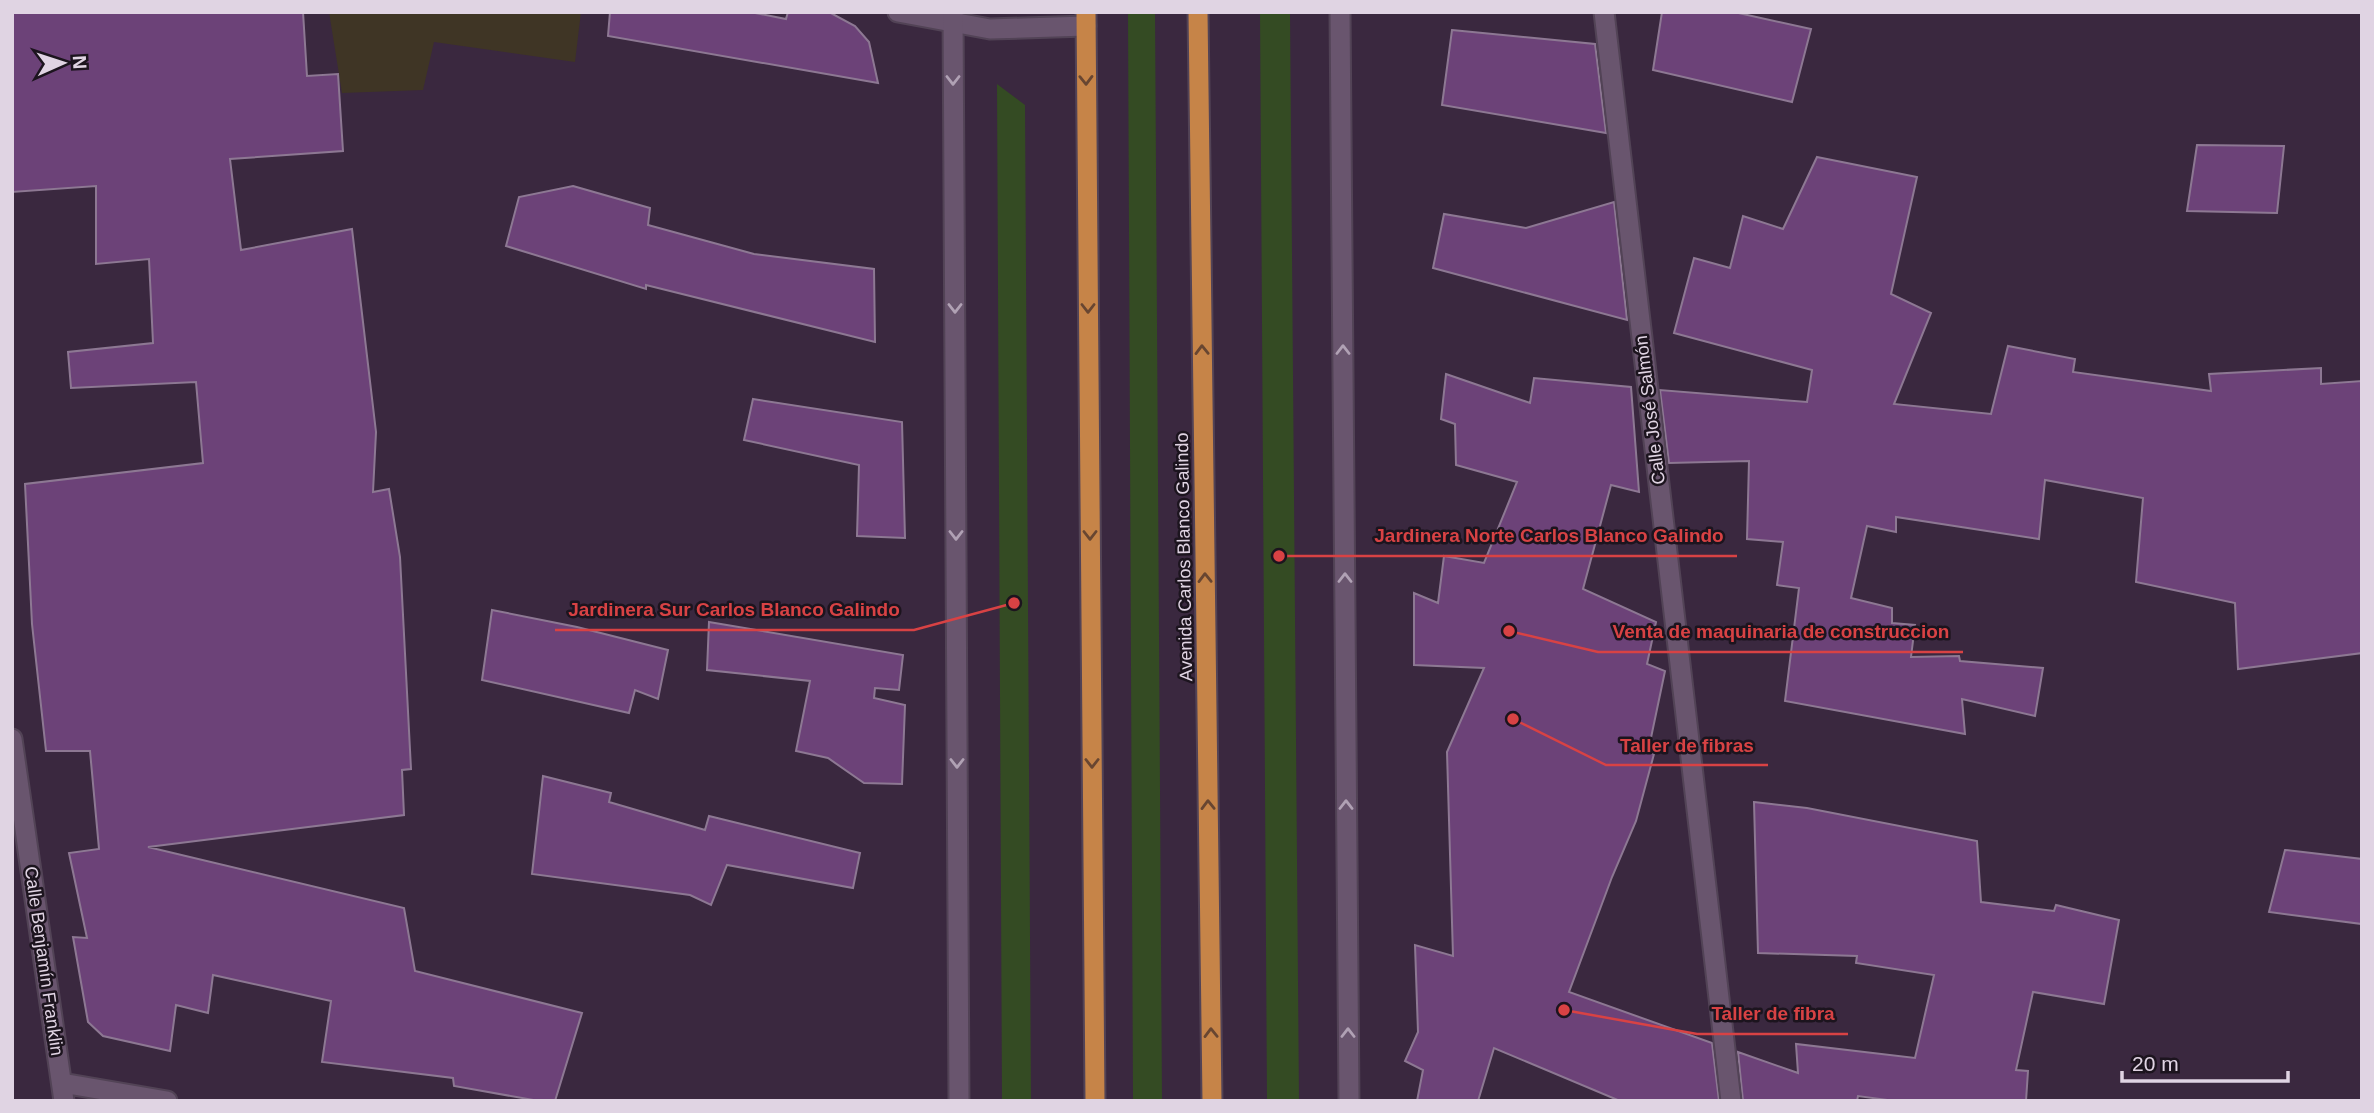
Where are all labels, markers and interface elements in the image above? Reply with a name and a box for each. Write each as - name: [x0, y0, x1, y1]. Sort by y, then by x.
- north arrow: [28, 28, 98, 98]
- text: N: [69, 55, 90, 70]
- one-way arrow: [946, 75, 961, 86]
- one-way arrow: [1078, 76, 1094, 86]
- one-way arrow: [947, 303, 963, 314]
- one-way arrow: [1080, 303, 1096, 314]
- street label: Calle José Salmón: [1631, 334, 1669, 486]
- one-way arrow: [1194, 344, 1210, 355]
- one-way arrow: [1335, 344, 1351, 355]
- street label: Avenida Carlos Blanco Galindo: [1172, 432, 1196, 682]
- callout: Jardinera Norte Carlos Blanco Galindo: [1360, 516, 1737, 556]
- text: Jardinera Norte Carlos Blanco Galindo: [1374, 525, 1724, 546]
- one-way arrow: [948, 531, 964, 541]
- one-way arrow: [1082, 531, 1098, 541]
- one-way arrow: [1197, 572, 1213, 582]
- one-way arrow: [1337, 572, 1353, 582]
- callout: Jardinera Sur Carlos Blanco Galindo: [555, 590, 914, 630]
- text: Jardinera Sur Carlos Blanco Galindo: [568, 599, 900, 620]
- callout: Venta de maquinaria de construccion: [1598, 612, 1963, 652]
- text: Venta de maquinaria de construccion: [1613, 621, 1949, 642]
- callout: Taller de fibras: [1606, 725, 1768, 765]
- text: Taller de fibras: [1620, 735, 1754, 756]
- one-way arrow: [949, 758, 965, 769]
- one-way arrow: [1084, 758, 1100, 769]
- one-way arrow: [1200, 799, 1216, 810]
- one-way arrow: [1338, 799, 1354, 810]
- street label: Calle Benjamín Franklin: [21, 865, 67, 1057]
- callout: Taller de fibra: [1697, 994, 1848, 1034]
- text: Taller de fibra: [1711, 1003, 1835, 1024]
- one-way arrow: [1203, 1027, 1219, 1037]
- one-way arrow: [1340, 1027, 1356, 1037]
- scale bar: [2122, 1040, 2288, 1084]
- text: 20 m: [2132, 1052, 2179, 1075]

